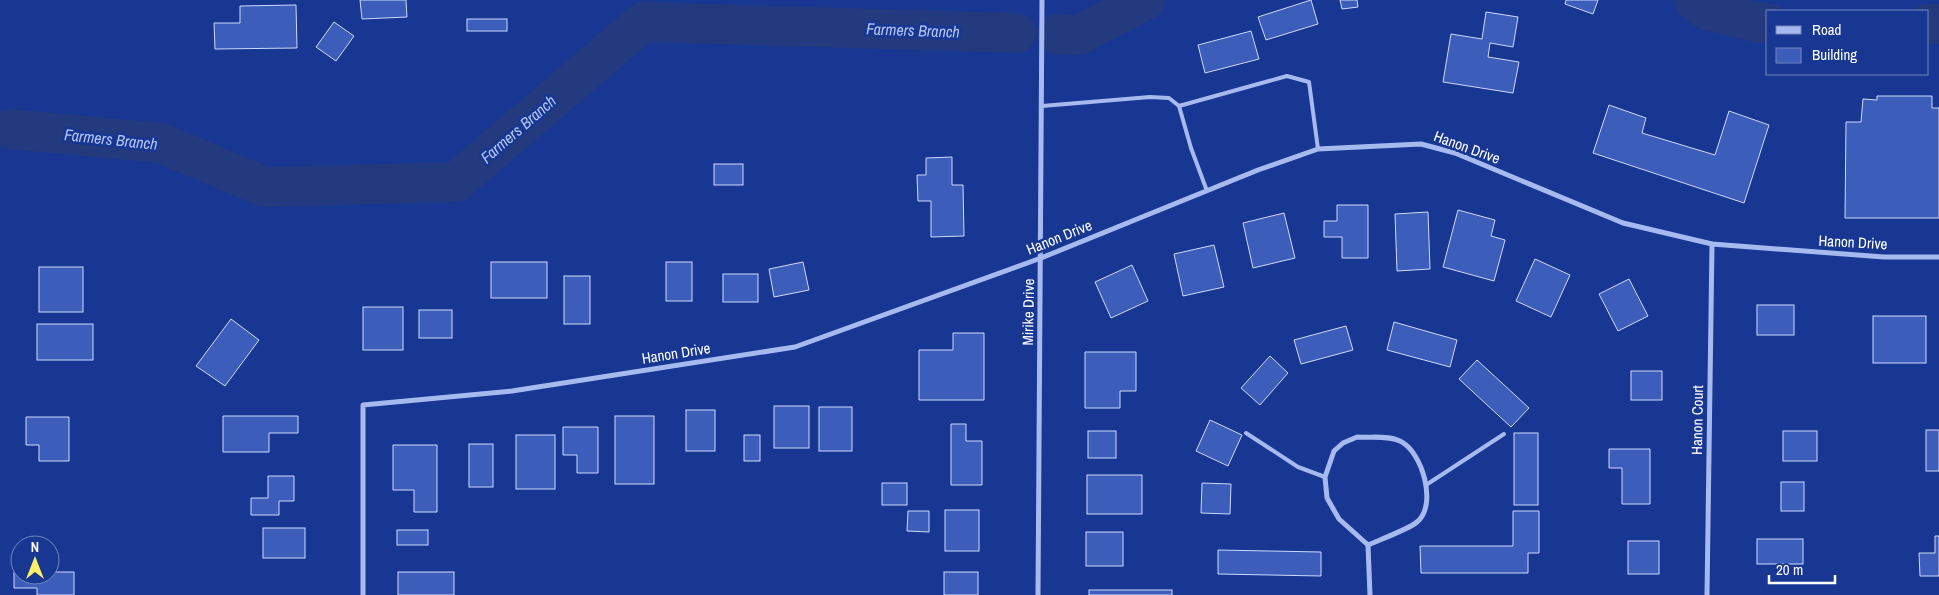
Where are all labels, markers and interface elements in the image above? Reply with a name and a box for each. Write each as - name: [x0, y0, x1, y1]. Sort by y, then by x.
- legend: [1766, 10, 1929, 75]
- water label: Farmers Branch: [866, 17, 960, 43]
- text: Road: [1812, 19, 1841, 40]
- text: Building: [1812, 44, 1857, 65]
- water label: Farmers Branch: [475, 90, 561, 168]
- water label: Farmers Branch: [63, 123, 159, 155]
- street label: Hanon Drive: [1431, 125, 1503, 169]
- street label: Hanon Drive: [1023, 214, 1095, 260]
- street label: Hanon Drive: [1818, 230, 1888, 254]
- street label: Mirike Drive: [1017, 278, 1039, 346]
- street label: Hanon Drive: [640, 337, 712, 369]
- street label: Hanon Court: [1686, 384, 1708, 455]
- north arrow: [10, 535, 60, 585]
- text: N: [31, 538, 39, 556]
- scale bar: [1769, 552, 1835, 584]
- text: 20 m: [1776, 559, 1803, 580]

